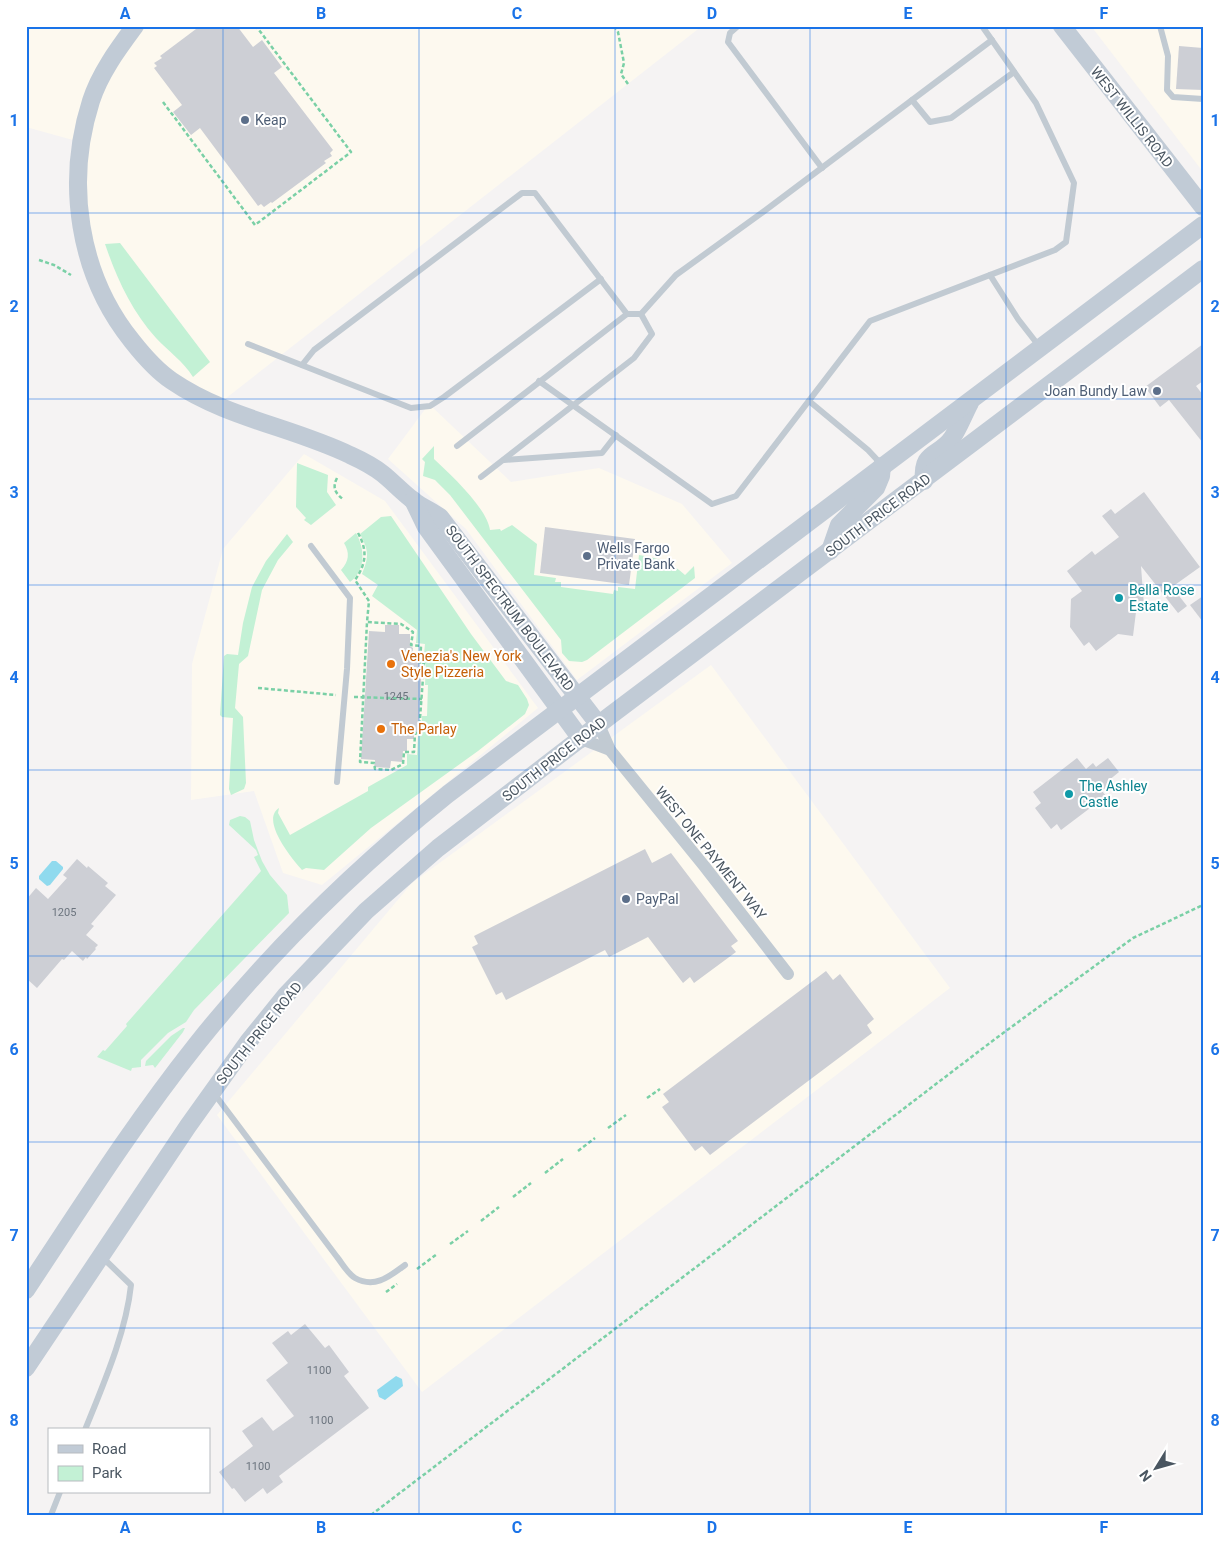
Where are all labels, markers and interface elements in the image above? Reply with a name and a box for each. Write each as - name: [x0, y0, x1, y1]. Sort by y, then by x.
- text: A: [120, 4, 131, 23]
- text: B: [316, 4, 326, 23]
- text: C: [512, 4, 522, 23]
- text: D: [707, 4, 717, 23]
- text: E: [904, 4, 913, 23]
- text: F: [1100, 4, 1109, 23]
- street label: WEST WILLIS ROAD: [1088, 63, 1176, 171]
- text: 1: [9, 111, 19, 130]
- text: 1: [1210, 111, 1220, 130]
- place label: Keap: [255, 112, 287, 128]
- marker: Keap: [239, 114, 251, 126]
- text: 2: [9, 297, 19, 316]
- text: 2: [1210, 297, 1220, 316]
- place label: Joan Bundy Law: [1045, 383, 1147, 399]
- marker: Joan Bundy Law: [1151, 385, 1163, 397]
- street label: SOUTH PRICE ROAD: [822, 470, 934, 560]
- text: 3: [9, 483, 19, 502]
- text: 3: [1210, 483, 1220, 502]
- street label: SOUTH SPECTRUM BOULEVARD: [443, 522, 577, 694]
- place label: Wells Fargo Private Bank: [597, 540, 676, 572]
- marker: Wells Fargo Private Bank: [581, 550, 593, 562]
- place label: Bella Rose Estate: [1129, 582, 1194, 614]
- marker: Bella Rose Estate: [1113, 592, 1125, 604]
- place label: Venezia's New York Style Pizzeria: [401, 648, 522, 680]
- marker: Venezia's New York Style Pizzeria: [385, 658, 397, 670]
- text: 4: [9, 668, 19, 687]
- text: 4: [1210, 668, 1220, 687]
- house number: 1245: [384, 690, 408, 703]
- street label: SOUTH PRICE ROAD: [499, 714, 609, 804]
- place label: The Parlay: [391, 721, 457, 737]
- marker: The Parlay: [375, 723, 387, 735]
- place label: The Ashley Castle: [1079, 778, 1148, 810]
- street label: WEST ONE PAYMENT WAY: [652, 783, 770, 923]
- marker: The Ashley Castle: [1063, 788, 1075, 800]
- text: 5: [9, 854, 19, 873]
- text: 5: [1210, 854, 1220, 873]
- place label: PayPal: [636, 891, 679, 907]
- marker: PayPal: [620, 893, 632, 905]
- house number: 1205: [52, 906, 76, 919]
- street label: SOUTH PRICE ROAD: [213, 979, 305, 1087]
- text: 6: [9, 1040, 19, 1059]
- text: 6: [1210, 1040, 1220, 1059]
- text: 7: [9, 1226, 19, 1245]
- text: 7: [1210, 1226, 1220, 1245]
- house number: 1100: [307, 1364, 331, 1377]
- text: 8: [9, 1411, 19, 1430]
- text: 8: [1210, 1411, 1220, 1430]
- house number: 1100: [309, 1414, 333, 1427]
- legend: [48, 1428, 210, 1494]
- text: Road: [92, 1440, 126, 1458]
- north arrow: [1132, 1444, 1182, 1494]
- house number: 1100: [246, 1460, 270, 1473]
- text: Park: [92, 1464, 123, 1482]
- text: N: [1136, 1467, 1155, 1485]
- text: A: [120, 1518, 131, 1537]
- text: B: [316, 1518, 326, 1537]
- text: C: [512, 1518, 522, 1537]
- text: D: [707, 1518, 717, 1537]
- text: E: [904, 1518, 913, 1537]
- text: F: [1100, 1518, 1109, 1537]

